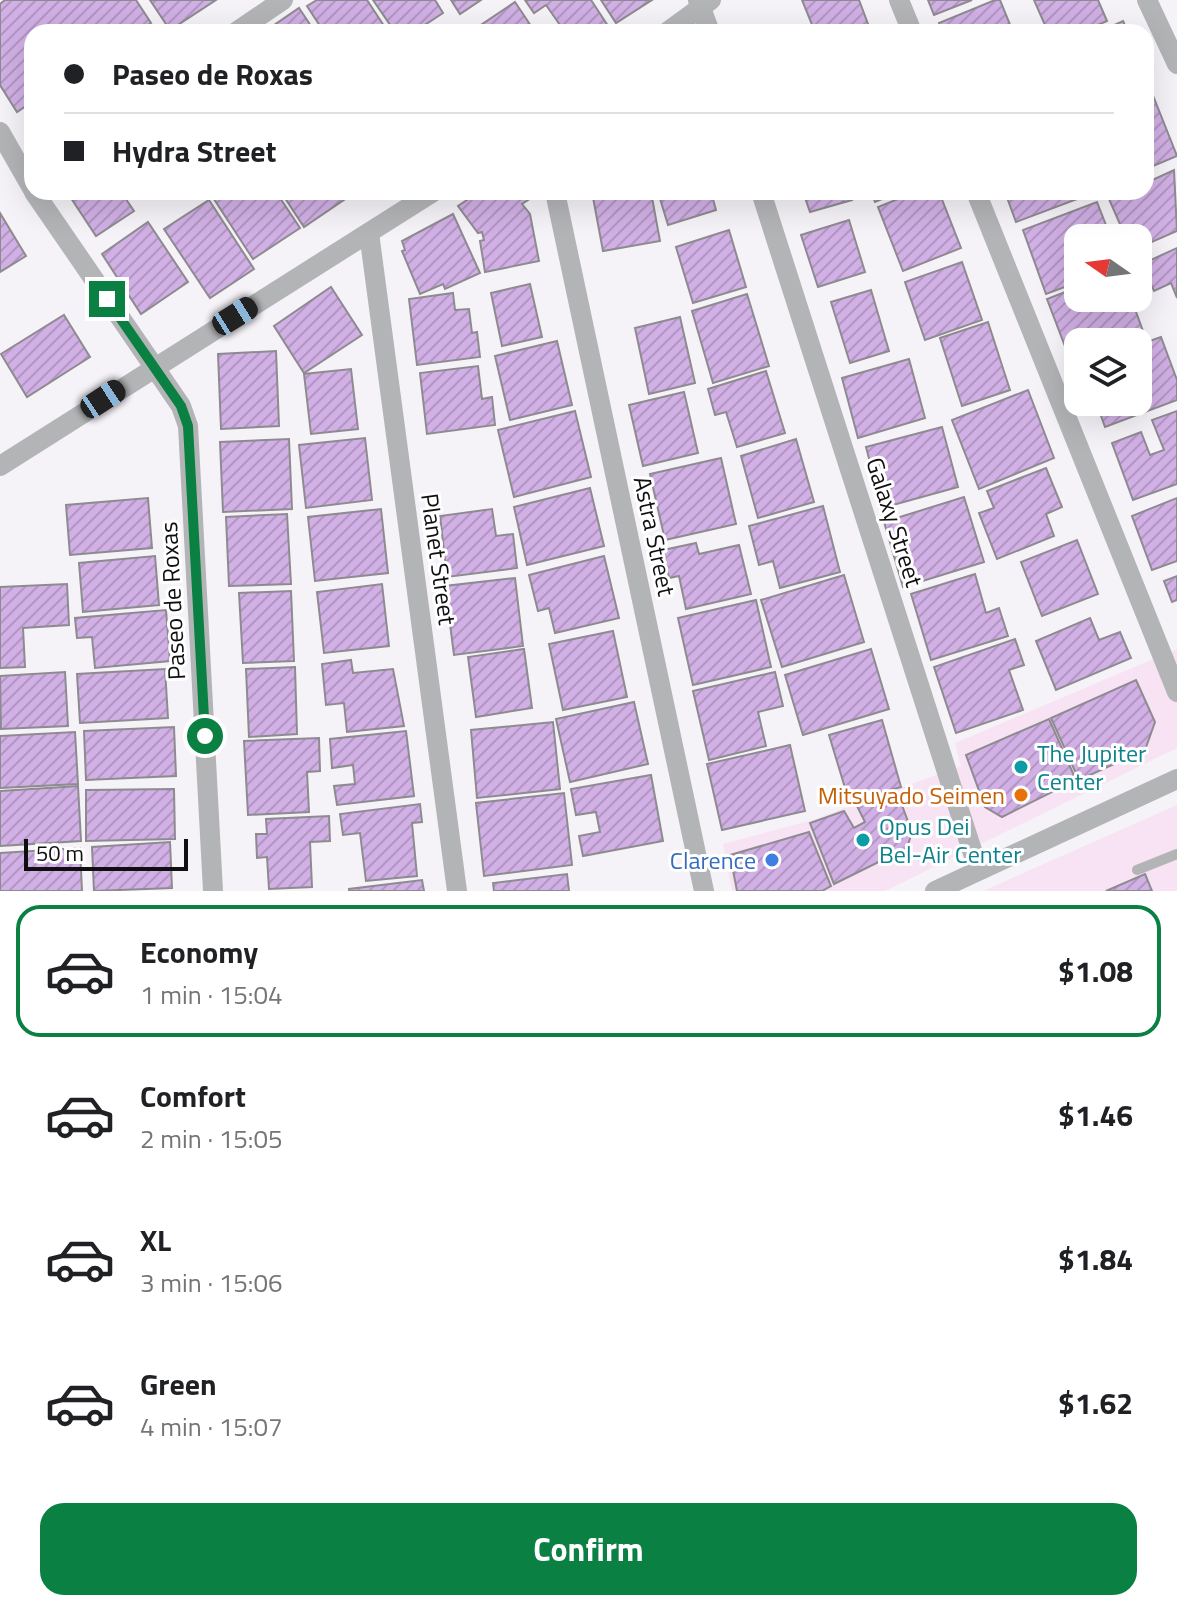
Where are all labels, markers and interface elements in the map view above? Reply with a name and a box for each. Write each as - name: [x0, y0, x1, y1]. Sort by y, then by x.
- text: Paseo de Roxas: [112, 51, 313, 97]
- text: Hydra Street: [112, 128, 276, 174]
- north arrow: [1064, 224, 1152, 312]
- map controls: [1064, 224, 1152, 416]
- route end: [89, 281, 125, 317]
- car: [208, 293, 262, 339]
- button: layers: [1064, 328, 1152, 416]
- car: [76, 376, 130, 422]
- street label: Galaxy Street: [857, 453, 933, 592]
- street label: Astra Street: [625, 473, 685, 600]
- street label: Planet Street: [412, 491, 466, 628]
- street label: Paseo de Roxas: [150, 521, 194, 681]
- route start: [187, 718, 223, 754]
- place label: The Jupiter Center: [1037, 735, 1146, 799]
- marker: The Jupiter Center: [1012, 758, 1030, 776]
- place label: Mitsuyado Seimen: [818, 777, 1005, 813]
- marker: Mitsuyado Seimen: [1012, 786, 1030, 804]
- place label: Opus Dei Bel-Air Center: [879, 808, 1021, 872]
- marker: Opus Dei Bel-Air Center: [854, 831, 872, 849]
- scale bar: [24, 835, 188, 871]
- text: 50 m: [36, 836, 84, 870]
- place label: Clarence: [670, 842, 756, 878]
- marker: Clarence: [763, 851, 781, 869]
- text: Economy: [140, 929, 258, 975]
- icon: car: [44, 935, 116, 1007]
- text: $1.08: [1058, 948, 1133, 994]
- text: 1 min · 15:04: [140, 975, 283, 1014]
- text: Comfort: [140, 1073, 246, 1119]
- icon: car: [44, 1079, 116, 1151]
- text: $1.46: [1058, 1092, 1133, 1138]
- text: 2 min · 15:05: [140, 1119, 283, 1158]
- text: XL: [140, 1217, 171, 1263]
- icon: car: [44, 1223, 116, 1295]
- text: $1.84: [1058, 1236, 1133, 1282]
- text: 3 min · 15:06: [140, 1263, 283, 1302]
- text: Green: [140, 1361, 217, 1407]
- icon: car: [44, 1367, 116, 1439]
- text: $1.62: [1058, 1380, 1133, 1426]
- text: 4 min · 15:07: [140, 1407, 283, 1446]
- button: Confirm: [40, 1503, 1137, 1595]

